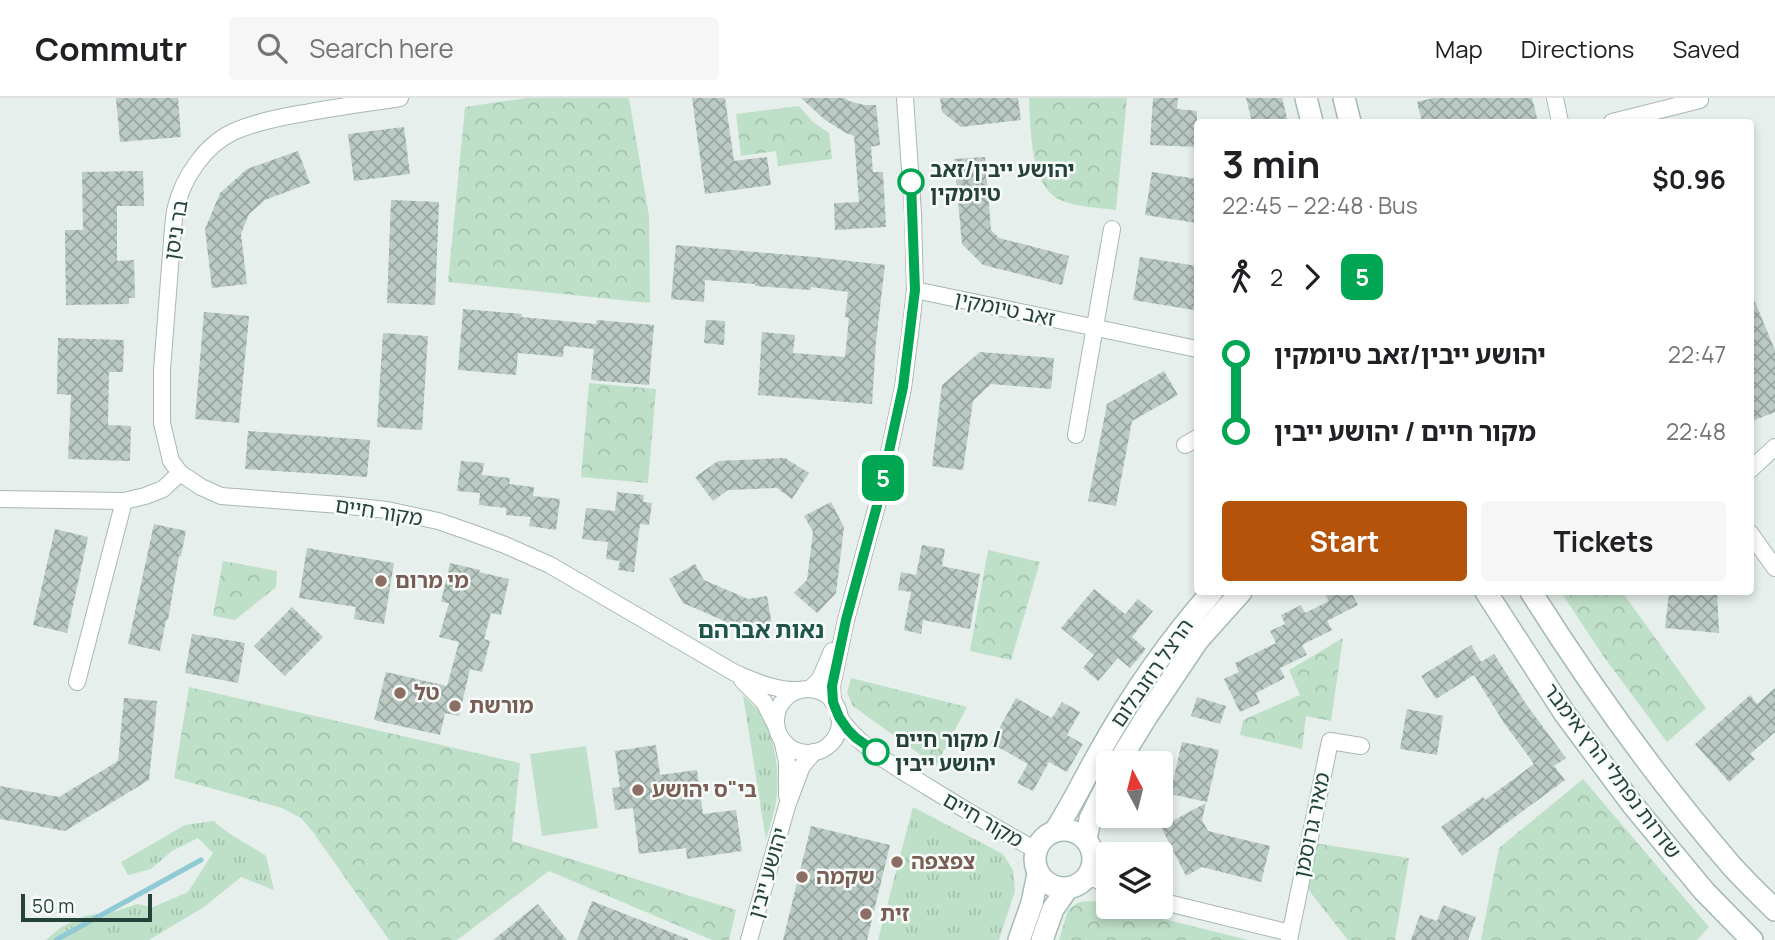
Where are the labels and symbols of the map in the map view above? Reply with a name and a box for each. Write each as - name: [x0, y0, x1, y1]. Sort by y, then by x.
- place label: יהושע ייבין/זאב טיומקין: [930, 155, 1075, 207]
- marker: יהושע ייבין/זאב טיומקין: [898, 169, 924, 195]
- street label: בר ניסן: [156, 198, 194, 262]
- street label: זאב טיומקין: [952, 284, 1058, 332]
- line badge: 5: [860, 455, 906, 501]
- street label: מקור חיים: [333, 490, 425, 532]
- place label: מי מרום: [395, 566, 469, 594]
- marker: מי מרום: [373, 573, 389, 589]
- district label: נאות אברהם: [698, 613, 824, 645]
- street label: הרצל רוזנבלום: [1103, 613, 1199, 732]
- street label: שדרות נפתלי הרץ אימבר: [1538, 677, 1688, 864]
- place label: טל: [414, 678, 440, 706]
- marker: טל: [392, 685, 408, 701]
- place label: מורשת: [469, 691, 534, 719]
- marker: מורשת: [447, 698, 463, 714]
- place label: מקור חיים / יהושע ייבין: [895, 725, 1001, 777]
- marker: מקור חיים / יהושע ייבין: [863, 739, 889, 765]
- north arrow: [1096, 751, 1172, 828]
- street label: מאיר גרוסמן: [1286, 769, 1336, 880]
- place label: בי"ס יהושע: [652, 775, 757, 803]
- marker: בי"ס יהושע: [630, 782, 646, 798]
- street label: מקור חיים: [938, 785, 1029, 853]
- street label: יהושע ייבין: [741, 824, 793, 921]
- place label: צפצפה: [911, 847, 975, 875]
- marker: צפצפה: [889, 854, 905, 870]
- place label: שקמה: [816, 862, 875, 890]
- marker: שקמה: [794, 869, 810, 885]
- scale bar: [21, 891, 152, 923]
- place label: זית: [880, 899, 910, 927]
- marker: זית: [858, 906, 874, 922]

